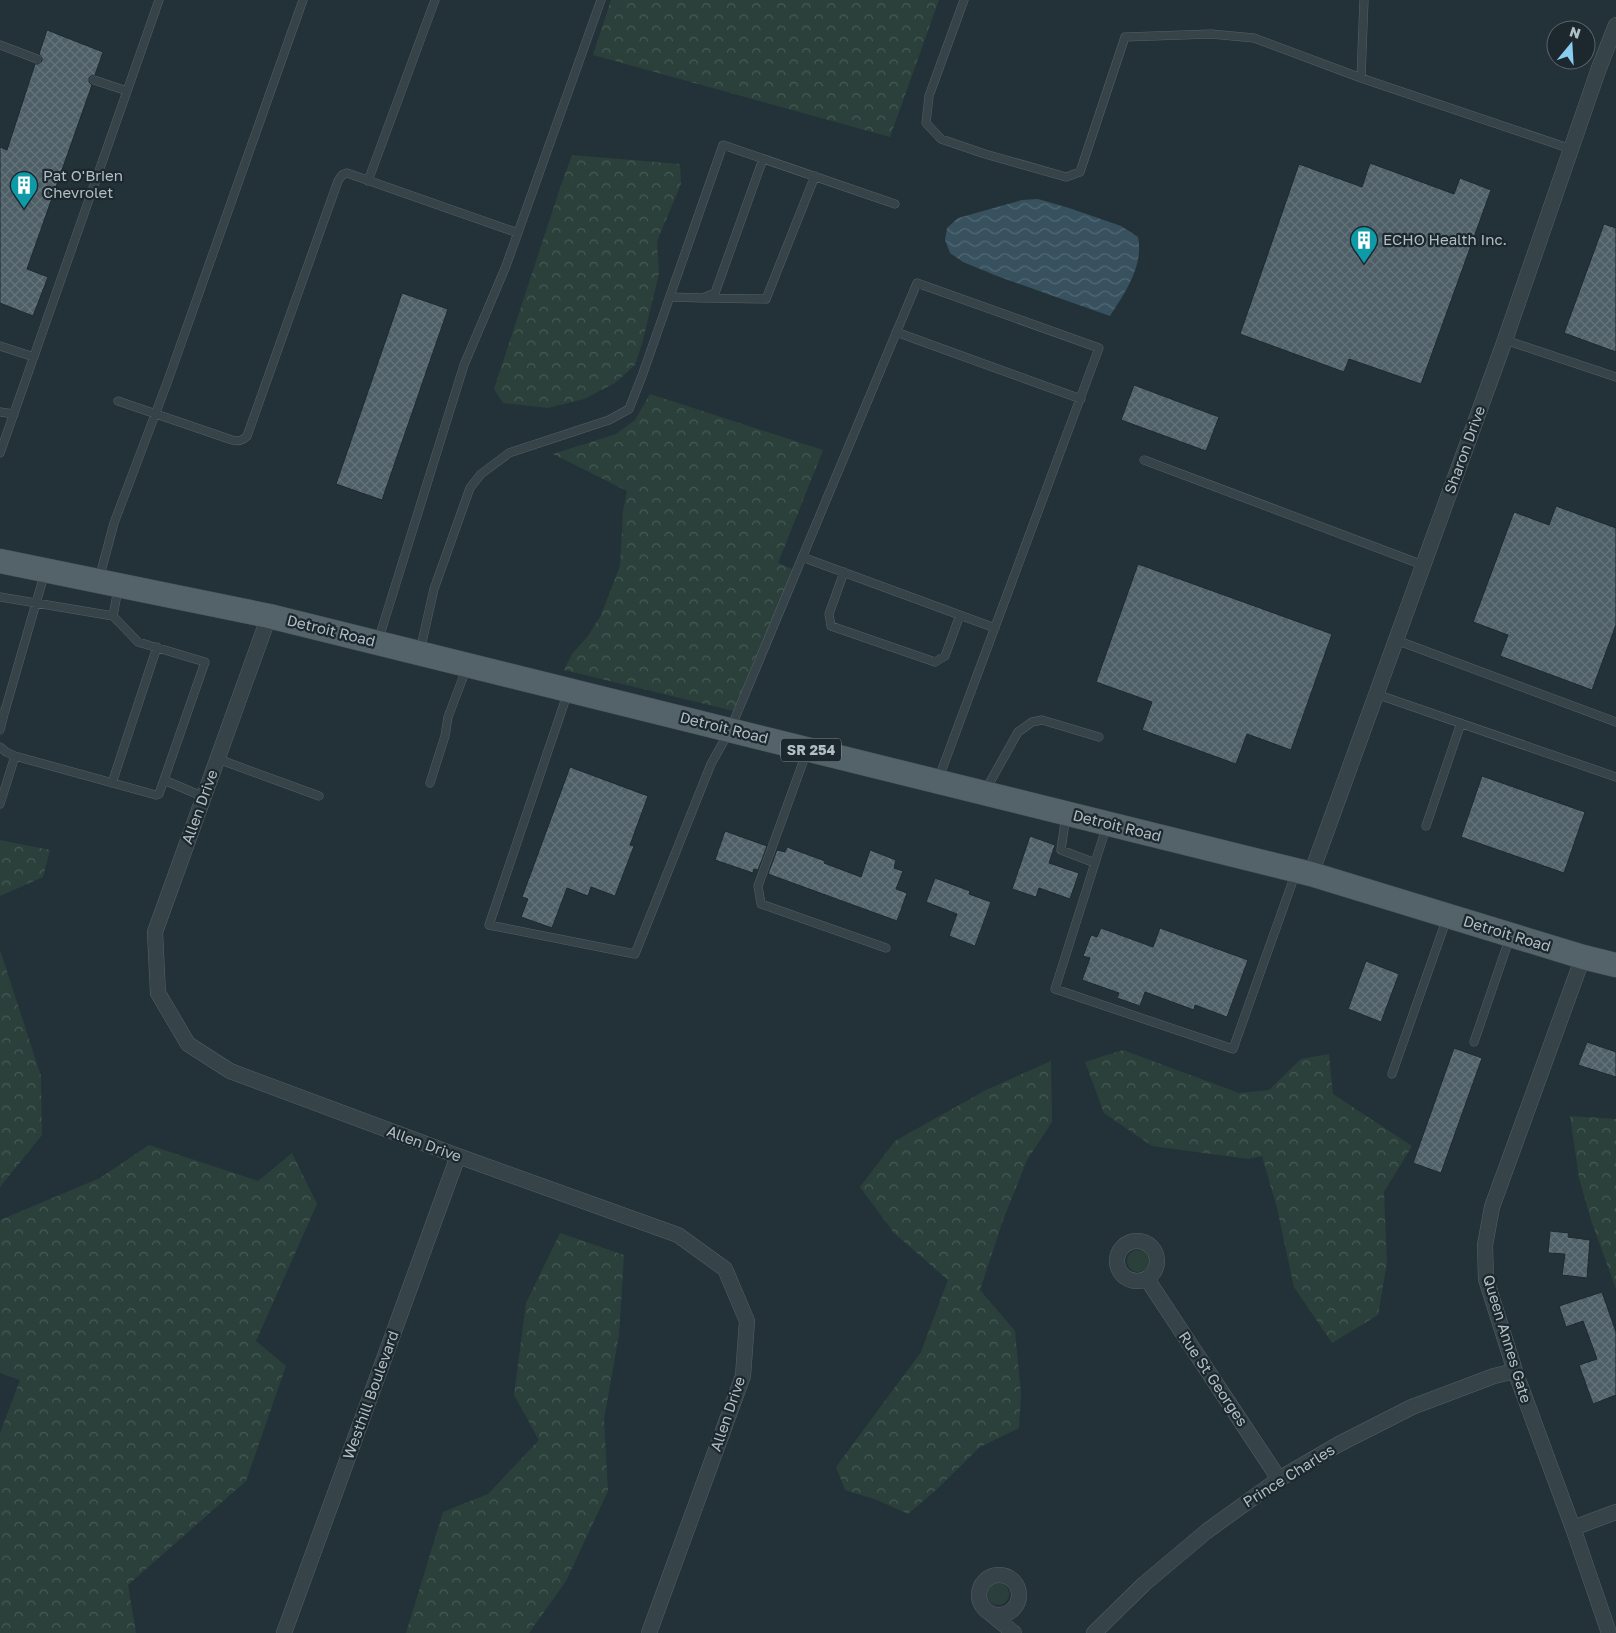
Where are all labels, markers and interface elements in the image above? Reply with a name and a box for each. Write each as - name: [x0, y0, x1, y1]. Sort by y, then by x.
- north arrow: [1546, 20, 1596, 70]
- text: N: [1567, 22, 1583, 42]
- place label: Pat O'Brien Chevrolet: [43, 166, 123, 201]
- building icon: Pat O'Brien Chevrolet: [9, 170, 39, 209]
- building icon: ECHO Health Inc.: [1349, 225, 1379, 264]
- place label: ECHO Health Inc.: [1383, 230, 1507, 248]
- street label: Sharon Drive: [1440, 403, 1488, 496]
- street label: Detroit Road: [285, 610, 377, 650]
- street label: Detroit Road: [678, 707, 770, 747]
- road number: SR 254: [781, 738, 841, 762]
- street label: Allen Drive: [177, 767, 221, 846]
- street label: Detroit Road: [1071, 805, 1163, 845]
- street label: Detroit Road: [1461, 911, 1553, 955]
- street label: Allen Drive: [385, 1121, 464, 1165]
- street label: Queen Annes Gate: [1480, 1272, 1536, 1405]
- street label: Westhill Boulevard: [338, 1328, 402, 1461]
- street label: Rue St Georges: [1176, 1328, 1252, 1429]
- street label: Allen Drive: [706, 1374, 748, 1454]
- street label: Prince Charles: [1239, 1440, 1338, 1511]

